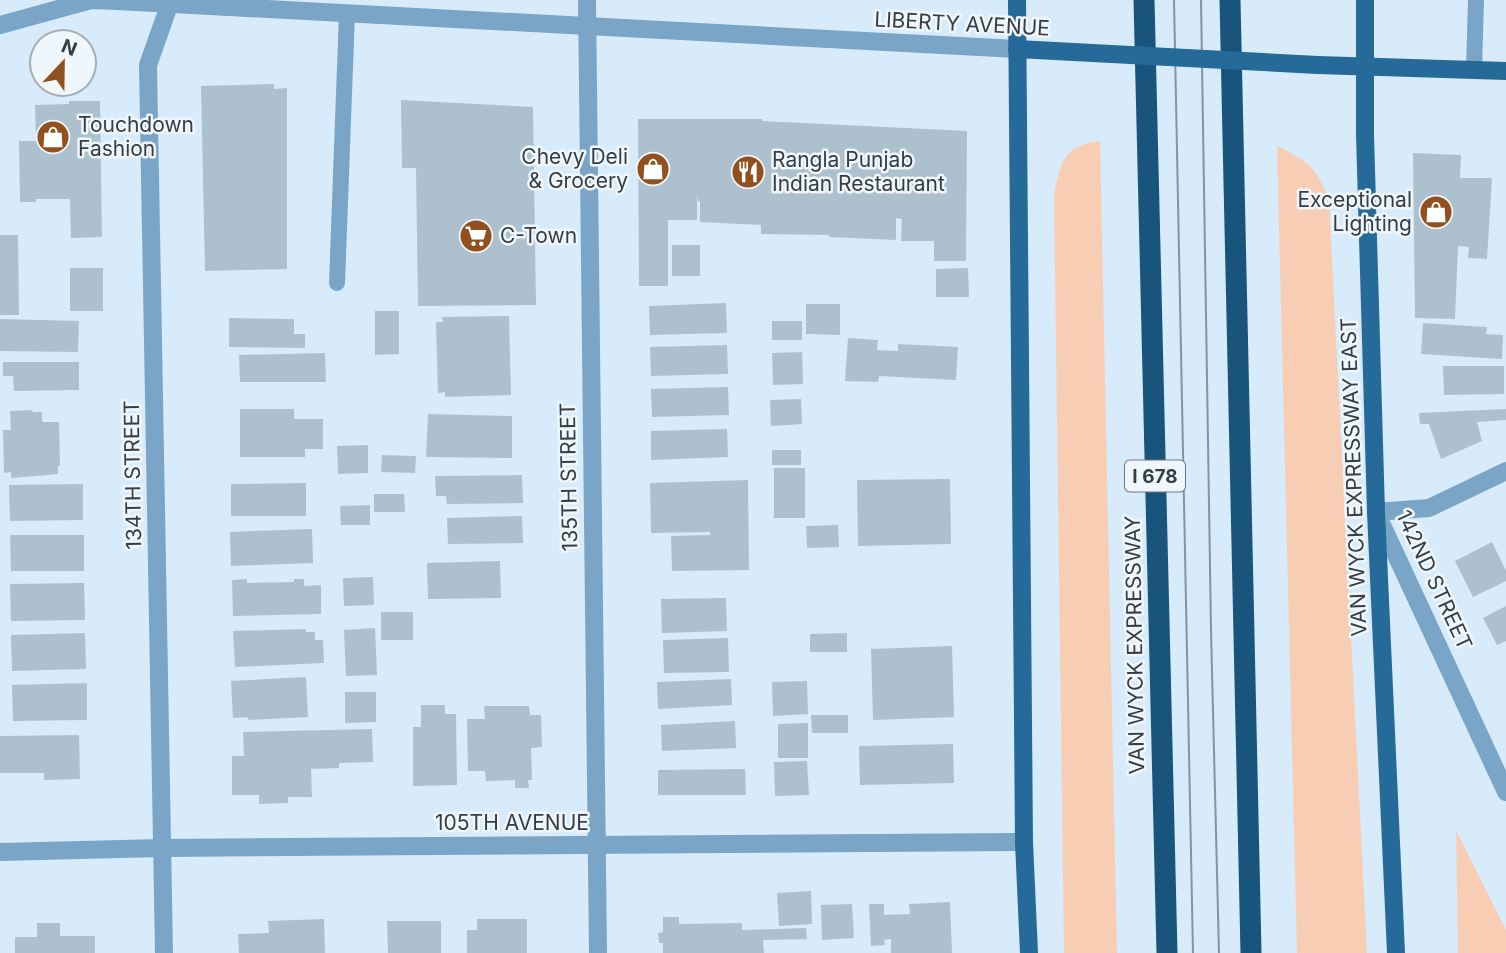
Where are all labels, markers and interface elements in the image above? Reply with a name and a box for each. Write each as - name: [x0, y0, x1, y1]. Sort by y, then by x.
- street label: LIBERTY AVENUE: [874, 6, 1050, 41]
- north arrow: [28, 28, 98, 98]
- text: N: [58, 34, 80, 61]
- place label: Touchdown Fashion: [78, 112, 194, 161]
- shop icon: Touchdown Fashion: [34, 118, 72, 156]
- place label: Chevy Deli & Grocery: [521, 144, 628, 193]
- place label: Rangla Punjab Indian Restaurant: [772, 147, 945, 196]
- shop icon: Chevy Deli & Grocery: [634, 150, 672, 188]
- restaurant icon: Rangla Punjab Indian Restaurant: [729, 153, 767, 191]
- place label: Exceptional Lighting: [1297, 187, 1412, 236]
- shop icon: Exceptional Lighting: [1417, 193, 1455, 231]
- supermarket icon: C-Town: [457, 217, 495, 255]
- place label: C-Town: [500, 223, 577, 248]
- street label: VAN WYCK EXPRESSWAY EAST: [1335, 317, 1372, 637]
- street label: 134TH STREET: [119, 400, 146, 550]
- street label: 135TH STREET: [555, 402, 582, 552]
- road number: I 678: [1125, 461, 1185, 491]
- street label: 142ND STREET: [1391, 506, 1478, 654]
- street label: VAN WYCK EXPRESSWAY: [1120, 515, 1149, 775]
- street label: 105TH AVENUE: [435, 810, 589, 835]

